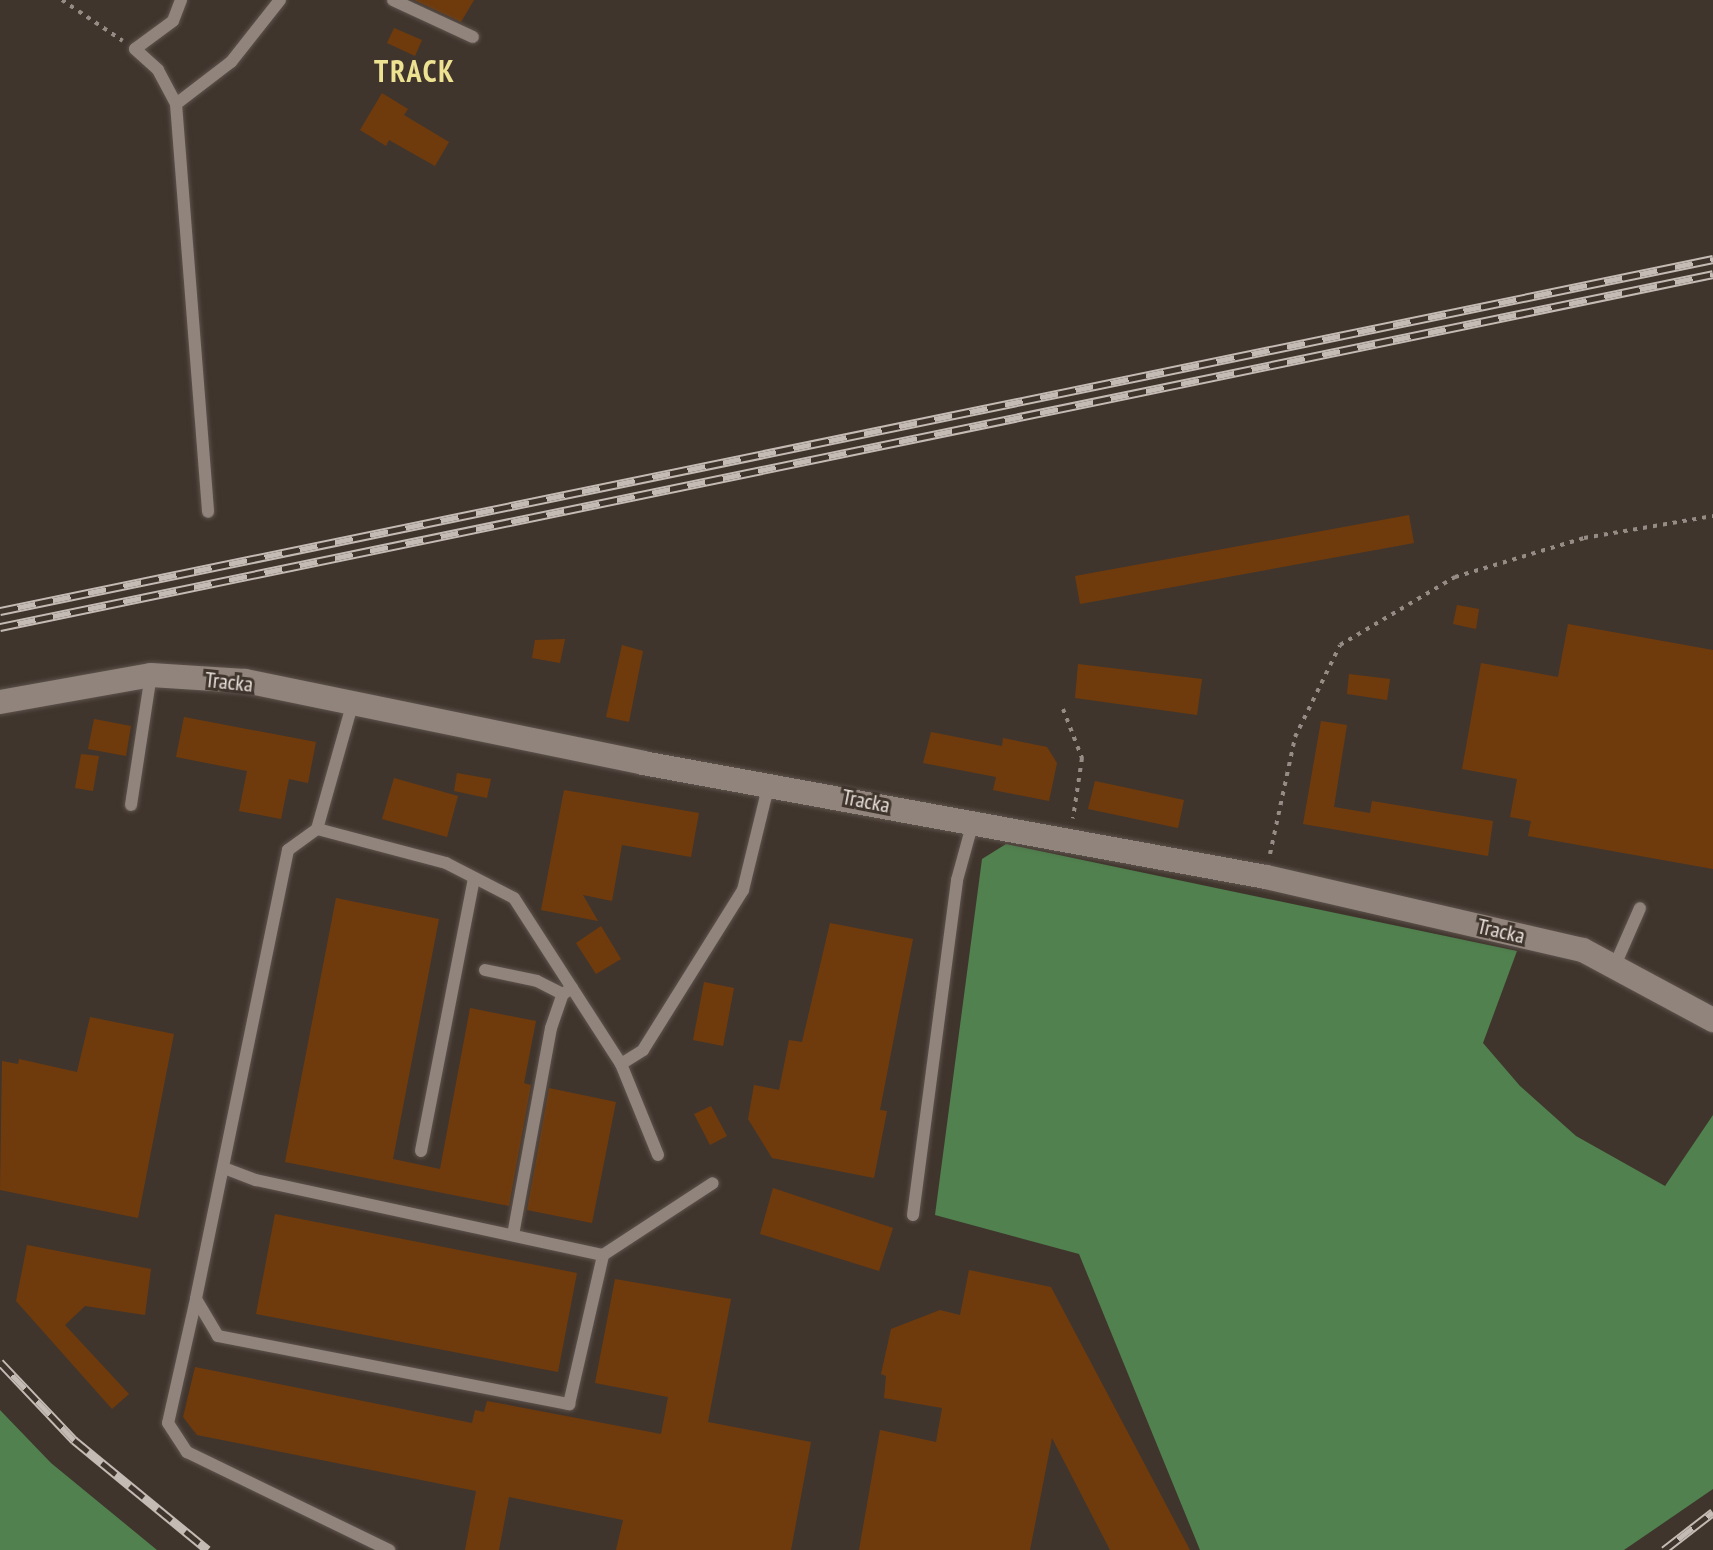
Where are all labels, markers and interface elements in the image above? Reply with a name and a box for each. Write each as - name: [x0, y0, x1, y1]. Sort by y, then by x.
- district label: TRACK: [374, 53, 456, 89]
- street label: Tracka: [204, 666, 254, 698]
- street label: Tracka: [840, 783, 892, 819]
- street label: Tracka: [1475, 913, 1527, 949]

